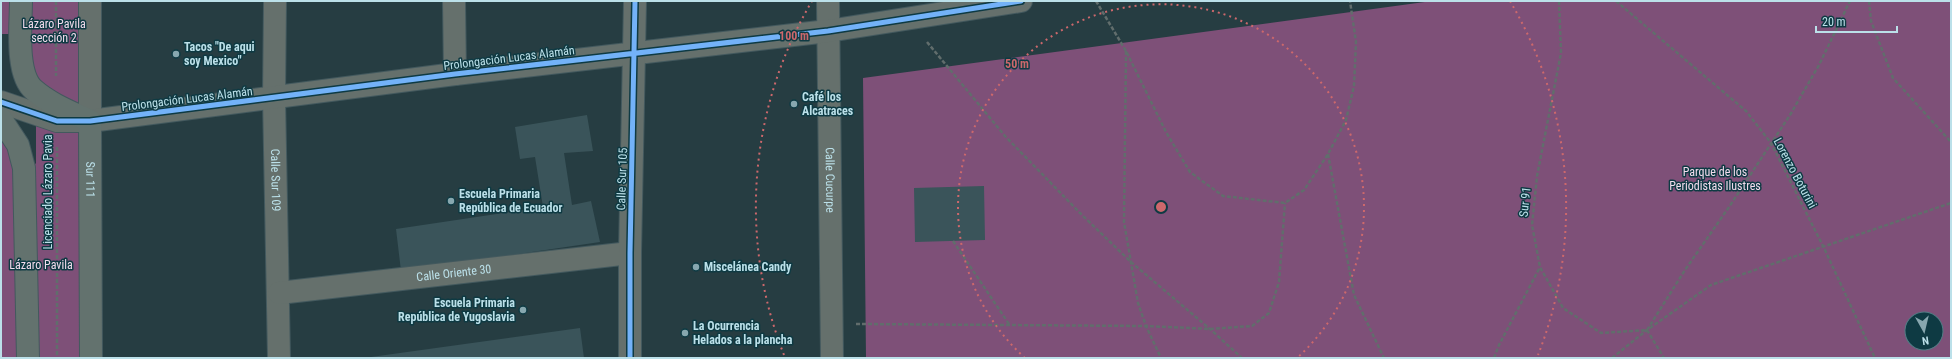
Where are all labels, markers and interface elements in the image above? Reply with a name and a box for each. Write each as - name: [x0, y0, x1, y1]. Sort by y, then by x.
- scale bar: [1816, 8, 1897, 34]
- text: 20 m: [1822, 15, 1846, 29]
- park label: Lázaro Pavila sección 2: [22, 17, 86, 45]
- text: 100 m: [779, 29, 809, 43]
- place label: Tacos "De aqui soy Mexico": [184, 40, 255, 68]
- street label: Prolongación Lucas Alamán: [443, 43, 576, 73]
- marker: Tacos "De aqui soy Mexico": [171, 49, 181, 59]
- text: 50 m: [1005, 57, 1029, 71]
- street label: Prolongación Lucas Alamán: [121, 84, 254, 114]
- place label: Café los Alcatraces: [802, 90, 854, 118]
- marker: Café los Alcatraces: [789, 99, 799, 109]
- street label: Licenciado Lázaro Pavia: [41, 134, 55, 249]
- street label: Lorenzo Boturini: [1771, 135, 1819, 211]
- street label: Calle Sur 105: [614, 147, 630, 211]
- street label: Calle Cucurpe: [823, 147, 837, 213]
- street label: Calle Sur 109: [268, 148, 283, 212]
- street label: Sur 111: [83, 161, 97, 198]
- park label: Parque de los Periodistas Ilustres: [1669, 165, 1761, 193]
- street label: Sur 91: [1516, 186, 1534, 218]
- place label: Escuela Primaria República de Ecuador: [459, 187, 562, 215]
- marker: Escuela Primaria República de Ecuador: [446, 196, 456, 206]
- centre of rings: [1154, 200, 1168, 214]
- park label: Lázaro Pavila: [9, 258, 73, 272]
- place label: Miscelánea Candy: [704, 260, 792, 274]
- street label: Calle Oriente 30: [416, 262, 492, 284]
- marker: Miscelánea Candy: [691, 262, 701, 272]
- place label: Escuela Primaria República de Yugoslavia: [398, 296, 515, 324]
- marker: Escuela Primaria República de Yugoslavia: [518, 305, 528, 315]
- north arrow: [1904, 311, 1944, 351]
- place label: La Ocurrencia Helados a la plancha: [693, 319, 793, 347]
- marker: La Ocurrencia Helados a la plancha: [680, 328, 690, 338]
- text: N: [1921, 334, 1930, 347]

